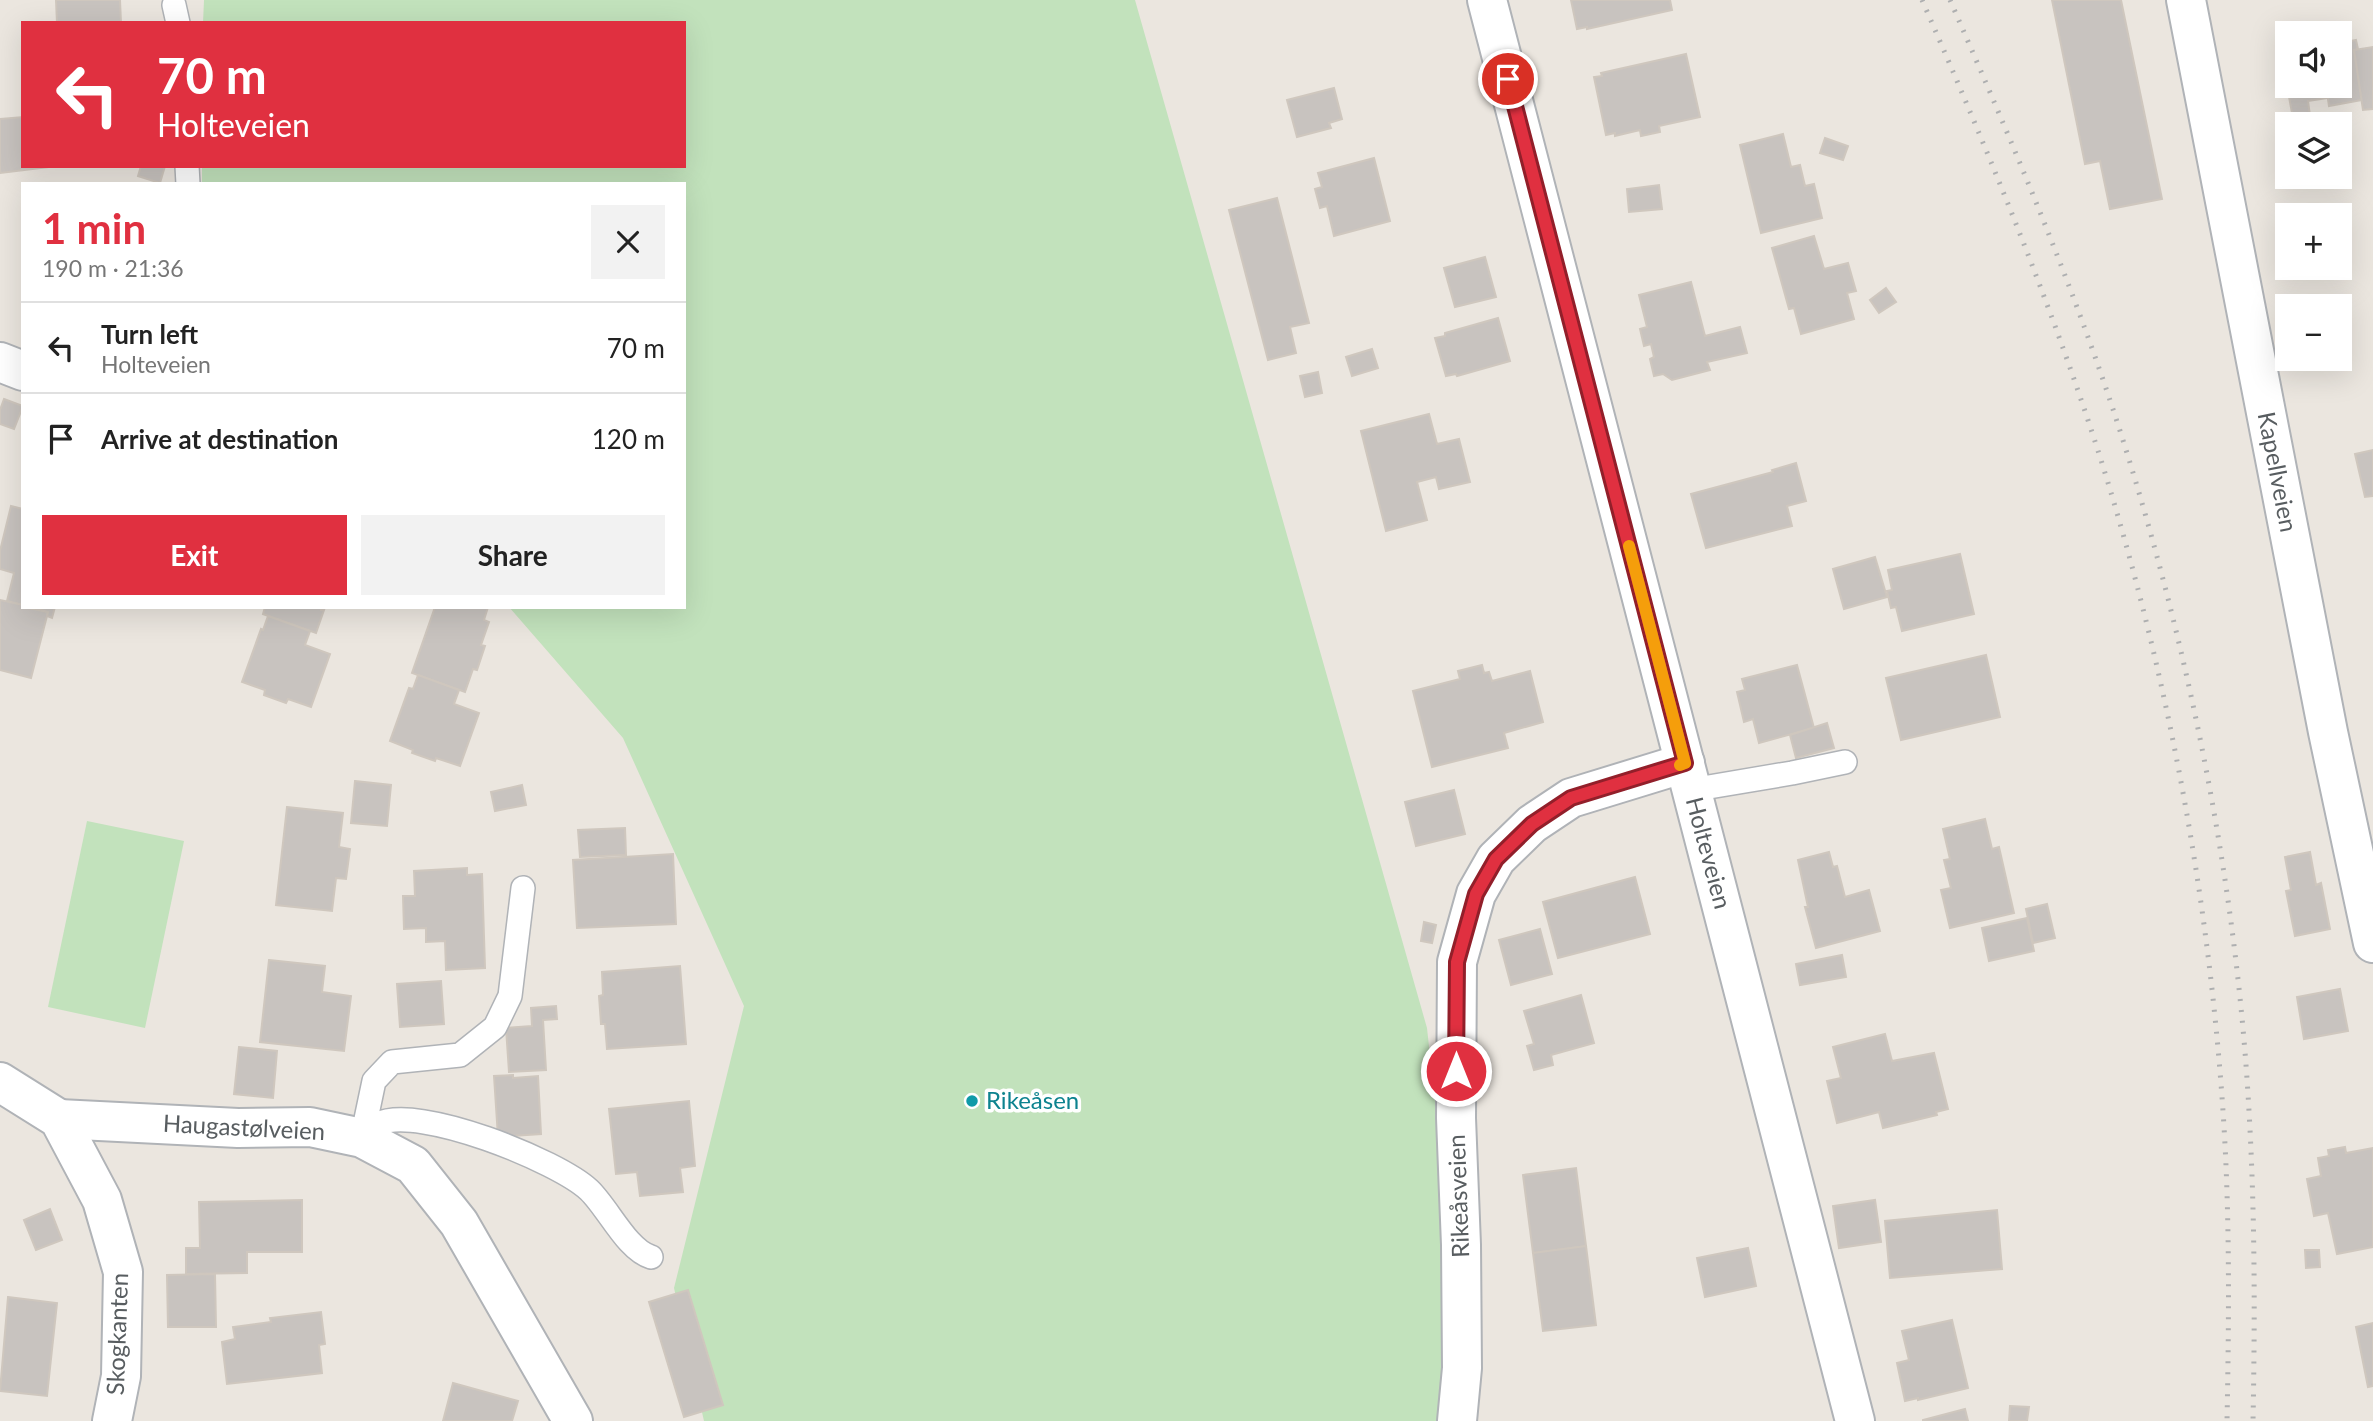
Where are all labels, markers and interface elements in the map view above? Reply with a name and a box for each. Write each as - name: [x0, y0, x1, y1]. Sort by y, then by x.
- map controls: [2275, 21, 2352, 371]
- button: sound: [2275, 21, 2352, 98]
- text: 70 m: [157, 46, 267, 104]
- icon: left: [42, 49, 133, 140]
- pin: [1478, 49, 1538, 109]
- icon: arrive: [1489, 60, 1527, 98]
- text: Holteveien: [157, 105, 310, 144]
- button: layers: [2275, 112, 2352, 189]
- text: 1 min: [42, 203, 146, 253]
- button: +: [2275, 203, 2352, 280]
- button: close: [591, 205, 665, 279]
- text: 190 m · 21:36: [42, 254, 184, 282]
- button: −: [2275, 294, 2352, 371]
- text: Turn left: [101, 318, 198, 350]
- icon: left: [42, 329, 80, 367]
- text: 70 m: [607, 332, 665, 364]
- text: Holteveien: [101, 350, 211, 378]
- street label: Kapellveien: [2253, 409, 2304, 534]
- icon: arrive: [42, 420, 80, 458]
- text: Arrive at destination: [101, 423, 338, 455]
- text: 120 m: [592, 423, 665, 455]
- button: Exit: [42, 515, 347, 595]
- button: Share: [361, 515, 665, 595]
- street label: Holteveien: [1681, 793, 1738, 912]
- position arrow: [1419, 1034, 1493, 1108]
- place label: Rikeåsen: [986, 1085, 1079, 1114]
- marker: Rikeåsen: [964, 1093, 980, 1109]
- street label: Haugastølveien: [162, 1108, 326, 1145]
- street label: Rikeåsveien: [1441, 1134, 1474, 1258]
- street label: Skogkanten: [100, 1272, 133, 1396]

